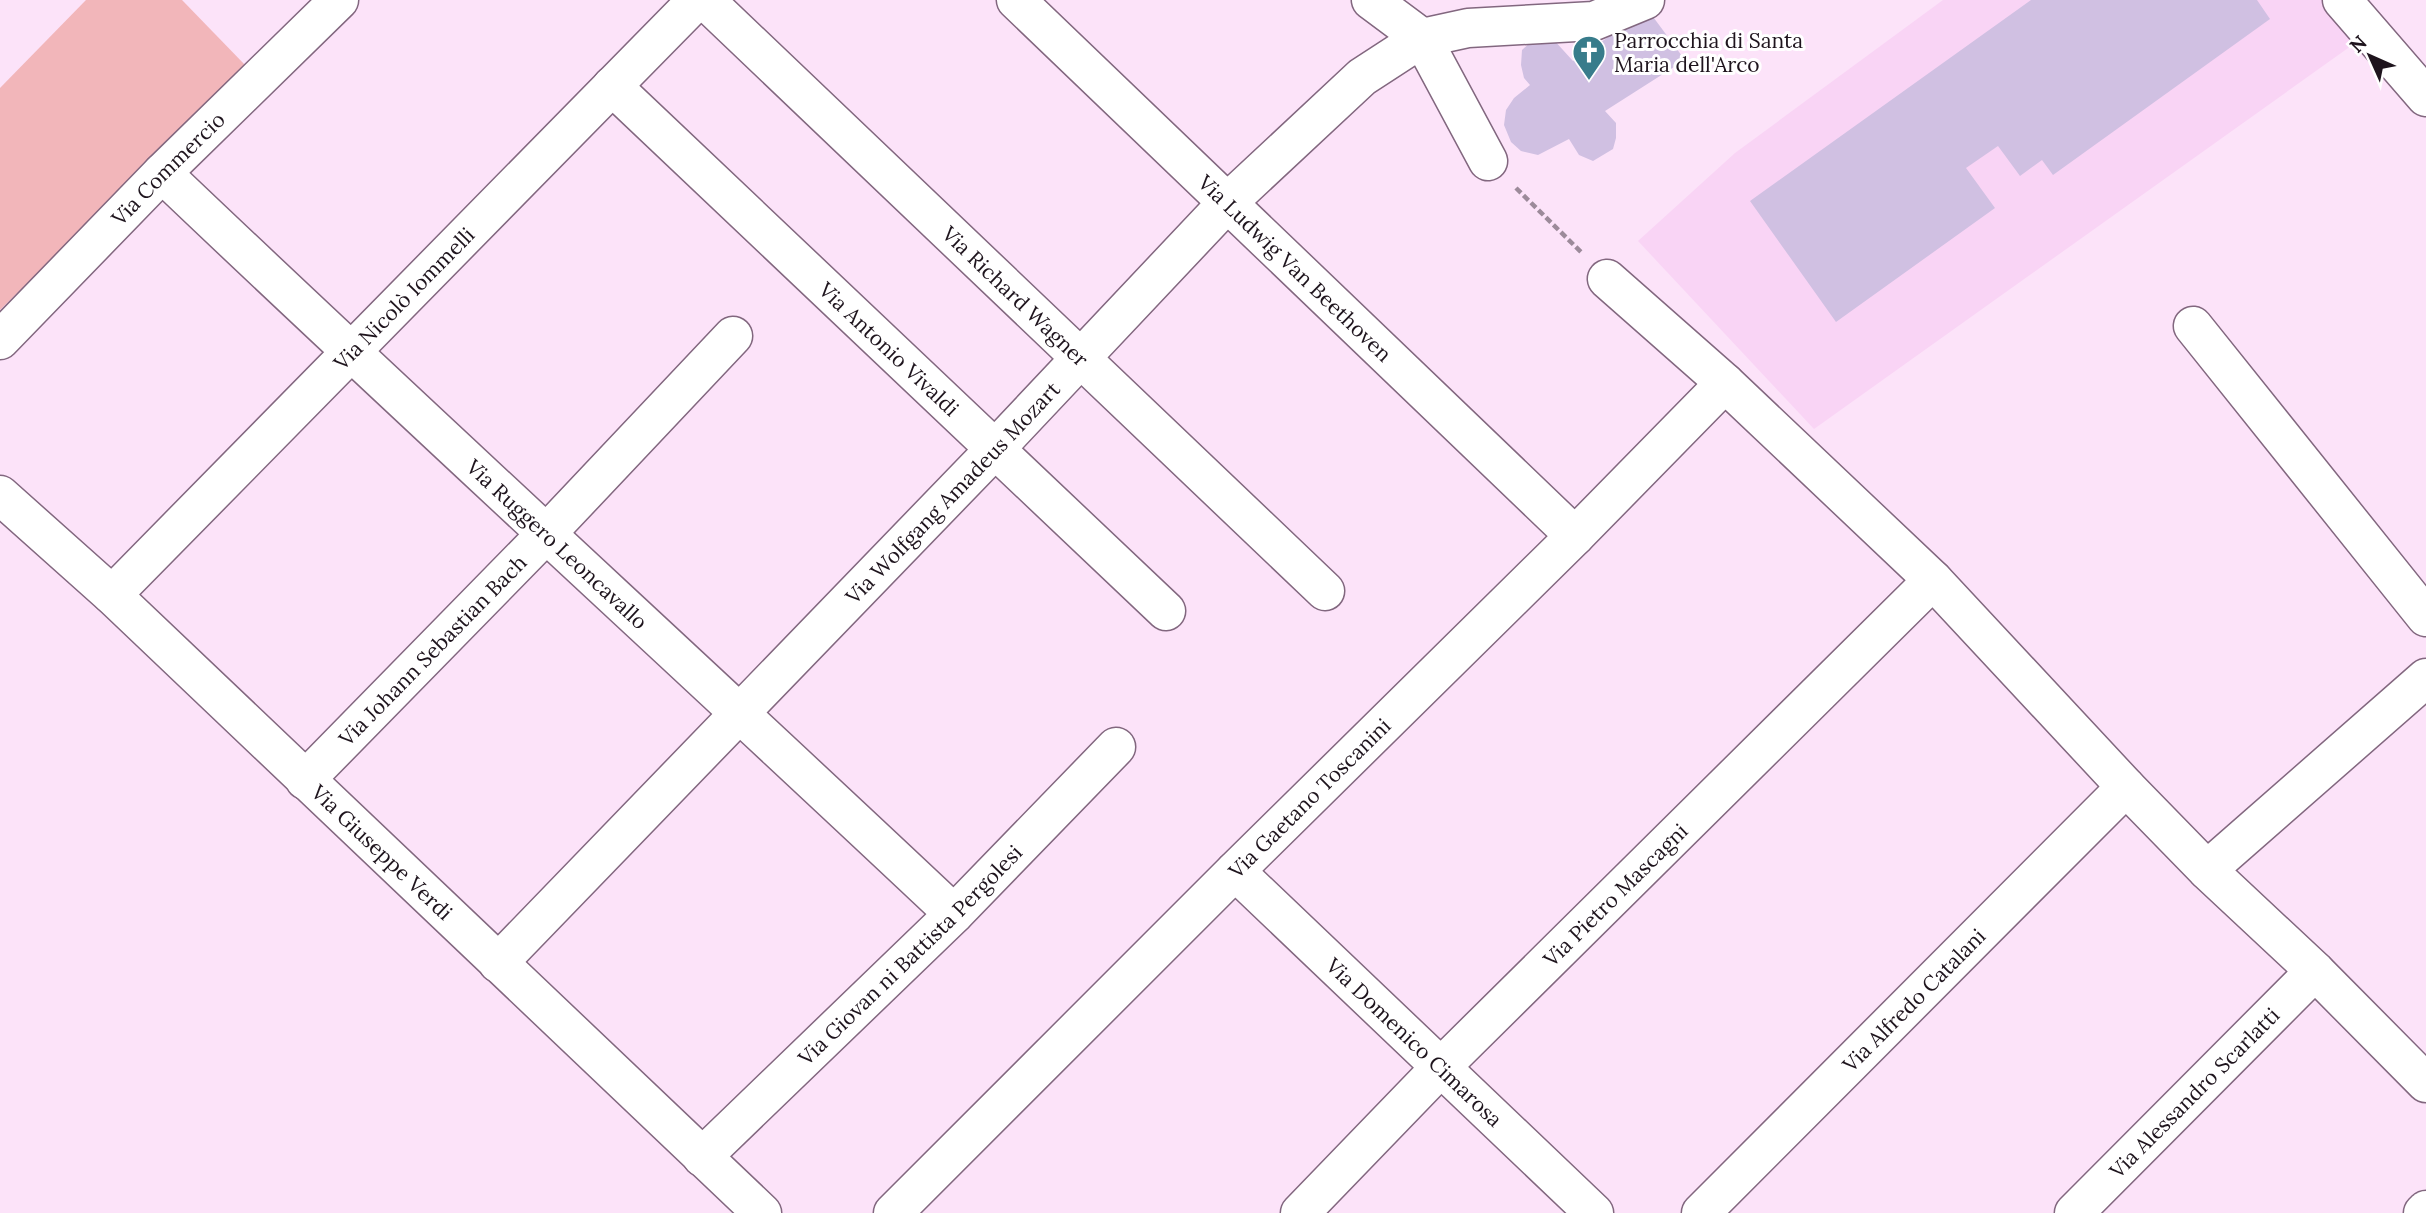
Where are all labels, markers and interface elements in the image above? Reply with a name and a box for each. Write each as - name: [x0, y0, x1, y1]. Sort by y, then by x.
- north arrow: [2335, 21, 2405, 91]
- place label: Parrocchia di Santa Maria dell'Arco: [1614, 27, 1803, 78]
- text: N: [2344, 30, 2372, 58]
- church icon: Parrocchia di Santa Maria dell'Arco: [1570, 33, 1608, 82]
- street label: Via Commercio: [105, 106, 230, 232]
- street label: Via Ludwig Van Beethoven: [1192, 168, 1398, 367]
- street label: Via Richard Wagner: [936, 219, 1094, 372]
- street label: Via Nicolò Iommelli: [327, 221, 480, 376]
- street label: Via Antonio Vivaldi: [813, 275, 965, 422]
- street label: Via Wolfgang Amadeus Mozart: [839, 375, 1066, 610]
- street label: Via Ruggero Leoncavallo: [460, 452, 654, 635]
- street label: Via Johann Sebastian Bach: [332, 549, 532, 752]
- street label: Via Gaetano Toscanini: [1222, 712, 1396, 884]
- street label: Via Giuseppe Verdi: [305, 778, 459, 925]
- street label: Via Pietro Mascagni: [1536, 817, 1693, 973]
- street label: Via Giovan ni Battista Pergolesi: [791, 839, 1028, 1071]
- street label: Via Alfredo Catalani: [1836, 922, 1991, 1078]
- street label: Via Domenico Cimarosa: [1320, 951, 1508, 1132]
- street label: Via Alessandro Scarlatti: [2103, 1001, 2285, 1184]

